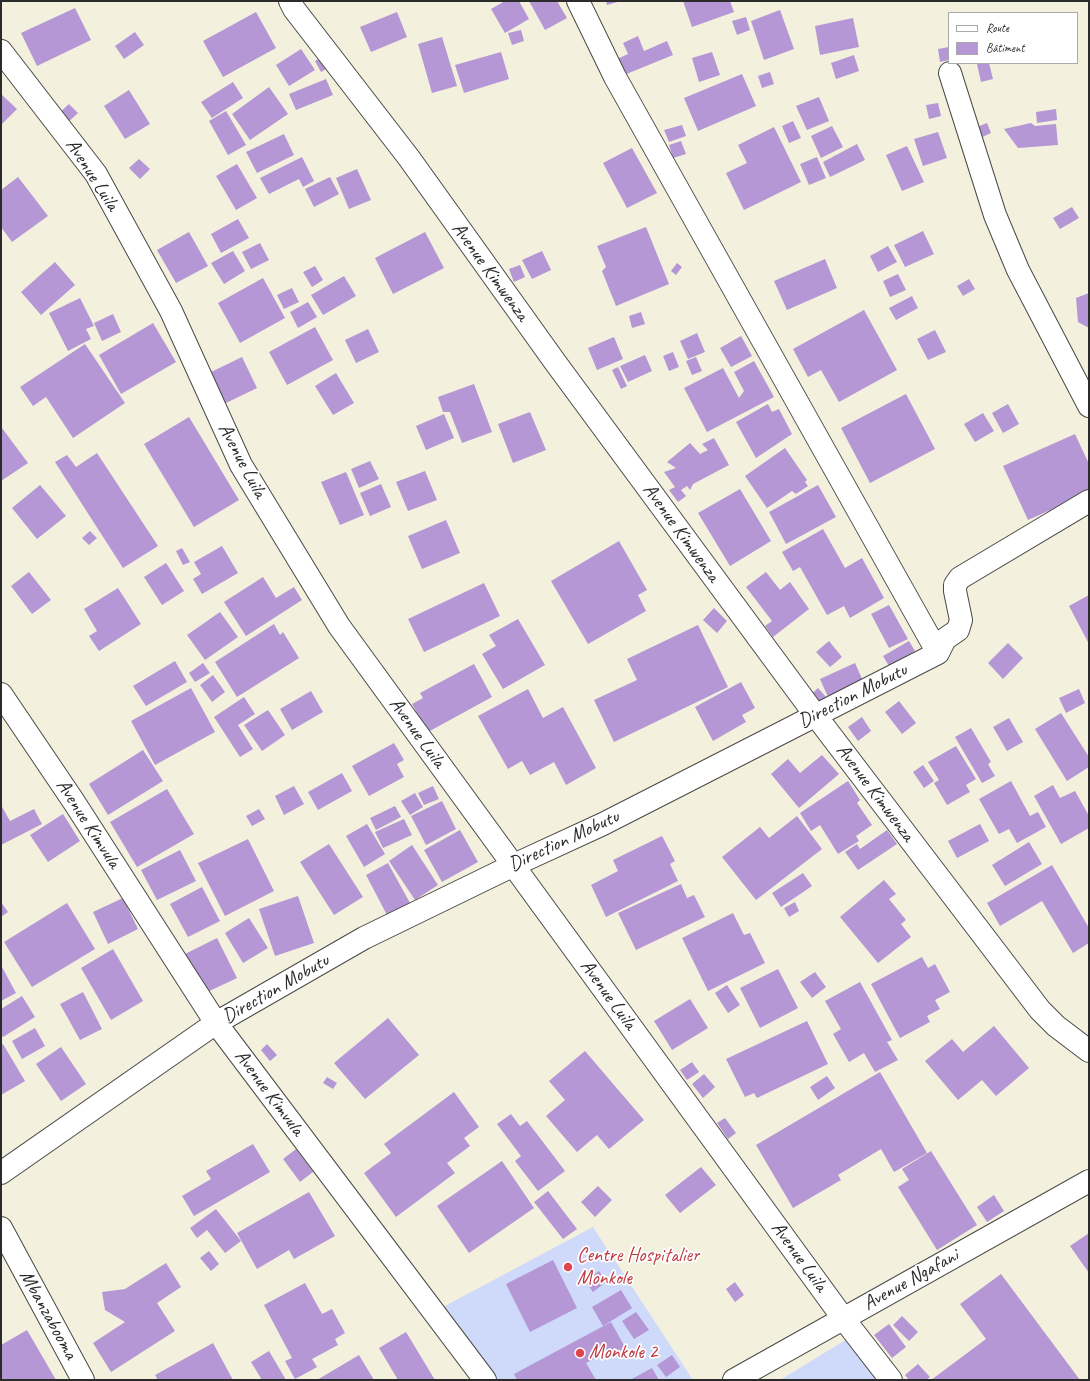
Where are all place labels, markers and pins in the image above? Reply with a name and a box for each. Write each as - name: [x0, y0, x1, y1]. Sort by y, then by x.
- place label: Centre Hospitalier Monkole: [577, 1244, 699, 1291]
- marker: Centre Hospitalier Monkole: [562, 1261, 574, 1273]
- place label: Monkole 2: [589, 1341, 658, 1365]
- marker: Monkole 2: [574, 1347, 586, 1359]

